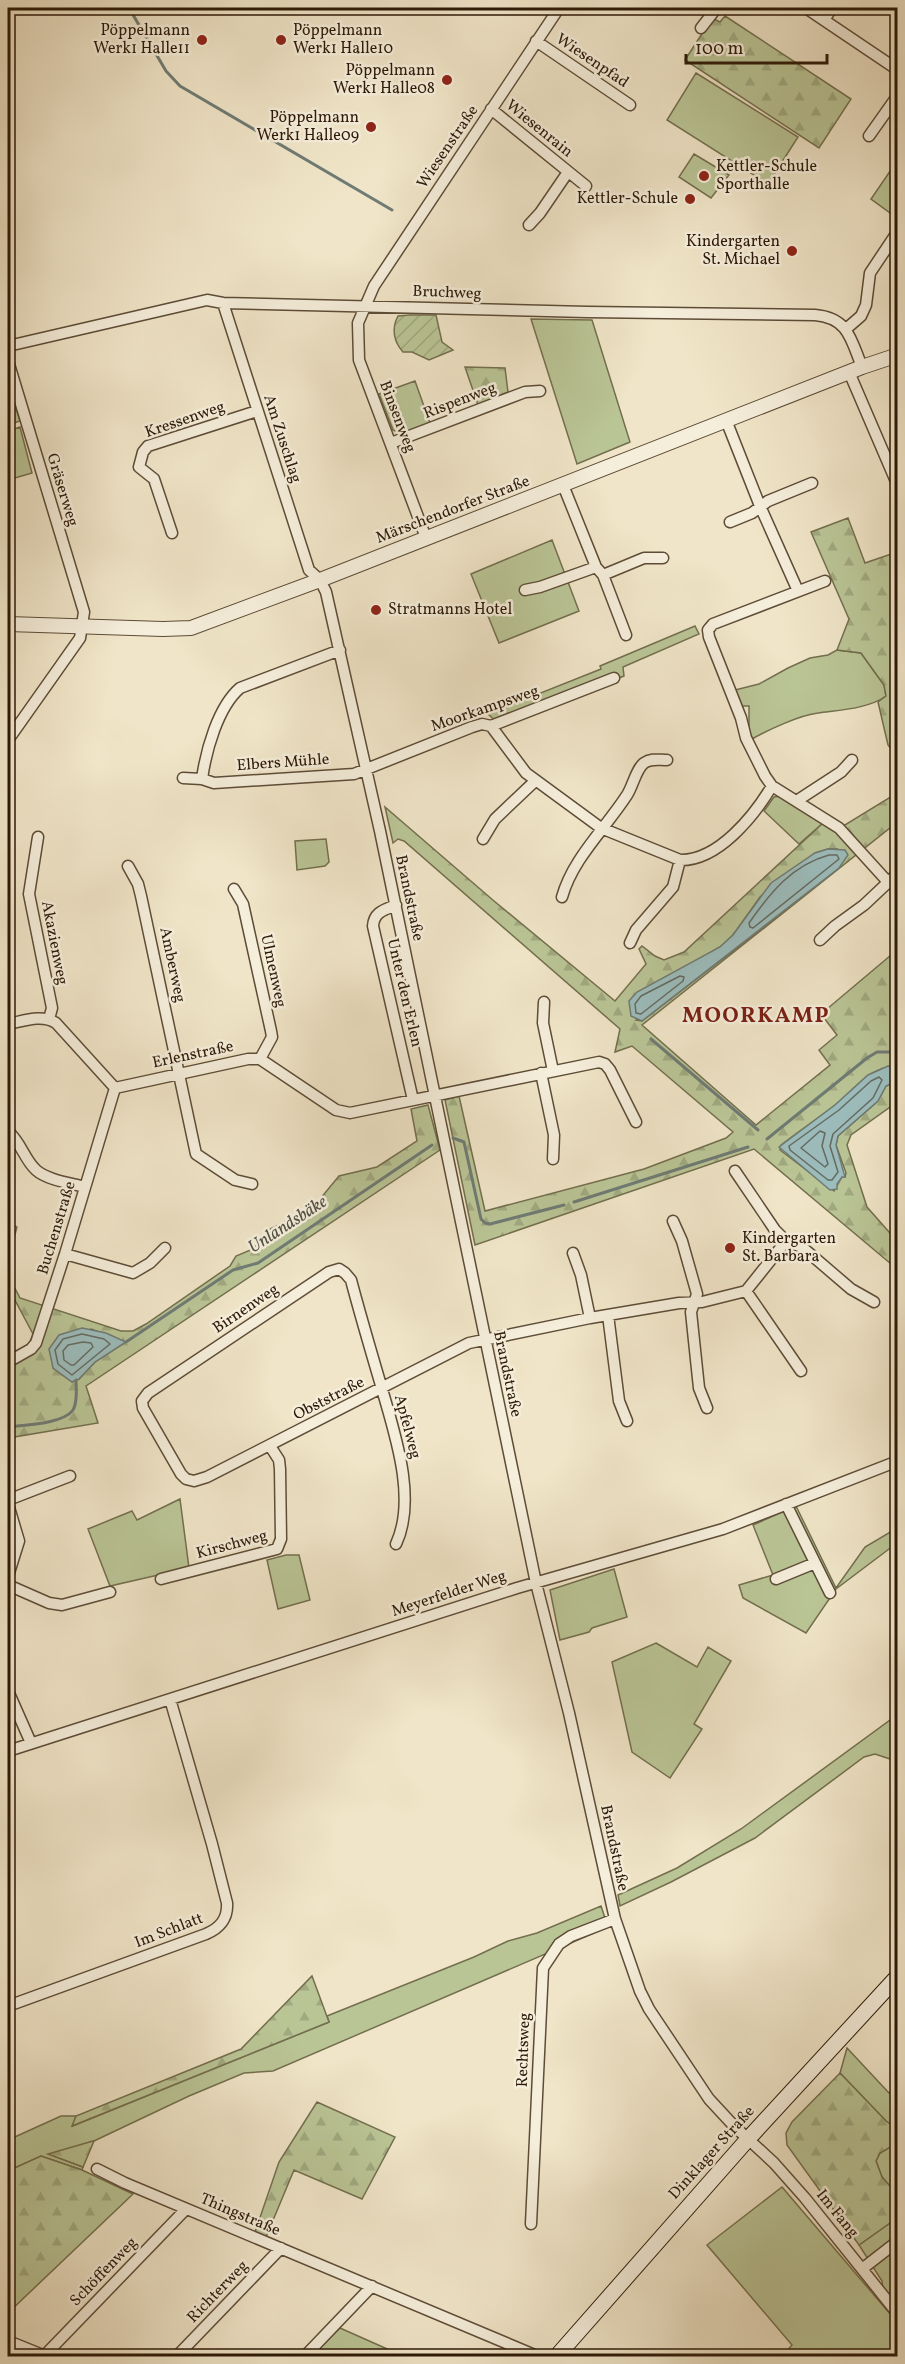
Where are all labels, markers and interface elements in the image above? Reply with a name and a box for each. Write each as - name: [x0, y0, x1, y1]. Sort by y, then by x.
- place label: Pöppelmann Werk1 Halle11: [93, 20, 190, 60]
- place label: Pöppelmann Werk1 Halle10: [293, 20, 393, 60]
- scale bar: [686, 27, 827, 65]
- street label: Wiesenpfad: [551, 29, 633, 93]
- marker: Pöppelmann Werk1 Halle11: [195, 33, 209, 47]
- marker: Pöppelmann Werk1 Halle10: [274, 33, 288, 47]
- text: 100 m: [695, 37, 744, 62]
- place label: Pöppelmann Werk1 Halle08: [333, 60, 435, 100]
- marker: Pöppelmann Werk1 Halle08: [440, 73, 454, 87]
- street label: Wiesenrain: [501, 95, 577, 163]
- street label: Wiesenstraße: [412, 101, 484, 193]
- place label: Pöppelmann Werk1 Halle09: [257, 107, 359, 147]
- marker: Pöppelmann Werk1 Halle09: [364, 120, 378, 134]
- place label: Kettler-Schule Sporthalle: [716, 156, 817, 196]
- marker: Kettler-Schule Sporthalle: [697, 169, 711, 183]
- place label: Kettler-Schule: [577, 188, 678, 210]
- marker: Kettler-Schule: [683, 192, 697, 206]
- place label: Kindergarten St. Michael: [686, 231, 780, 271]
- marker: Kindergarten St. Michael: [785, 244, 799, 258]
- street label: Bruchweg: [412, 281, 482, 305]
- street label: Rispenweg: [420, 377, 500, 425]
- street label: Binsenweg: [373, 378, 421, 456]
- street label: Am Zuschlag: [257, 392, 307, 486]
- street label: Kressenweg: [142, 396, 228, 444]
- street label: Gräserweg: [40, 451, 84, 529]
- street label: Märschendorfer Straße: [373, 470, 533, 550]
- place label: Stratmanns Hotel: [388, 599, 512, 621]
- marker: Stratmanns Hotel: [369, 603, 383, 617]
- street label: Moorkampsweg: [428, 680, 542, 738]
- street label: Elbers Mühle: [236, 749, 330, 777]
- street label: Brandstraße: [389, 853, 429, 943]
- street label: Akazienweg: [35, 899, 73, 987]
- street label: Amberweg: [153, 925, 191, 1005]
- street label: Ulmenweg: [255, 932, 291, 1010]
- street label: Unter den Erlen: [381, 936, 427, 1050]
- district label: MOORKAMP: [682, 1001, 830, 1032]
- street label: Erlenstraße: [150, 1036, 236, 1074]
- street label: Buchenstraße: [32, 1179, 82, 1277]
- water label: Unlandsbäke: [244, 1190, 333, 1260]
- place label: Kindergarten St. Barbara: [742, 1228, 836, 1268]
- marker: Kindergarten St. Barbara: [723, 1241, 737, 1255]
- street label: Birnenweg: [209, 1279, 283, 1339]
- street label: Brandstraße: [487, 1329, 527, 1419]
- street label: Obststraße: [290, 1372, 368, 1426]
- street label: Apfelweg: [388, 1392, 426, 1462]
- street label: Kirschweg: [194, 1525, 270, 1565]
- street label: Meyerfelder Weg: [389, 1565, 509, 1623]
- street label: Brandstraße: [594, 1803, 634, 1893]
- street label: Im Schlatt: [132, 1908, 207, 1954]
- street label: Rechtsweg: [512, 2012, 536, 2088]
- street label: Dinklager Straße: [664, 2101, 760, 2205]
- street label: Im Fang: [811, 2185, 863, 2243]
- street label: Thingstraße: [196, 2188, 284, 2242]
- street label: Schöffenweg: [65, 2232, 143, 2312]
- street label: Richterweg: [182, 2256, 254, 2328]

